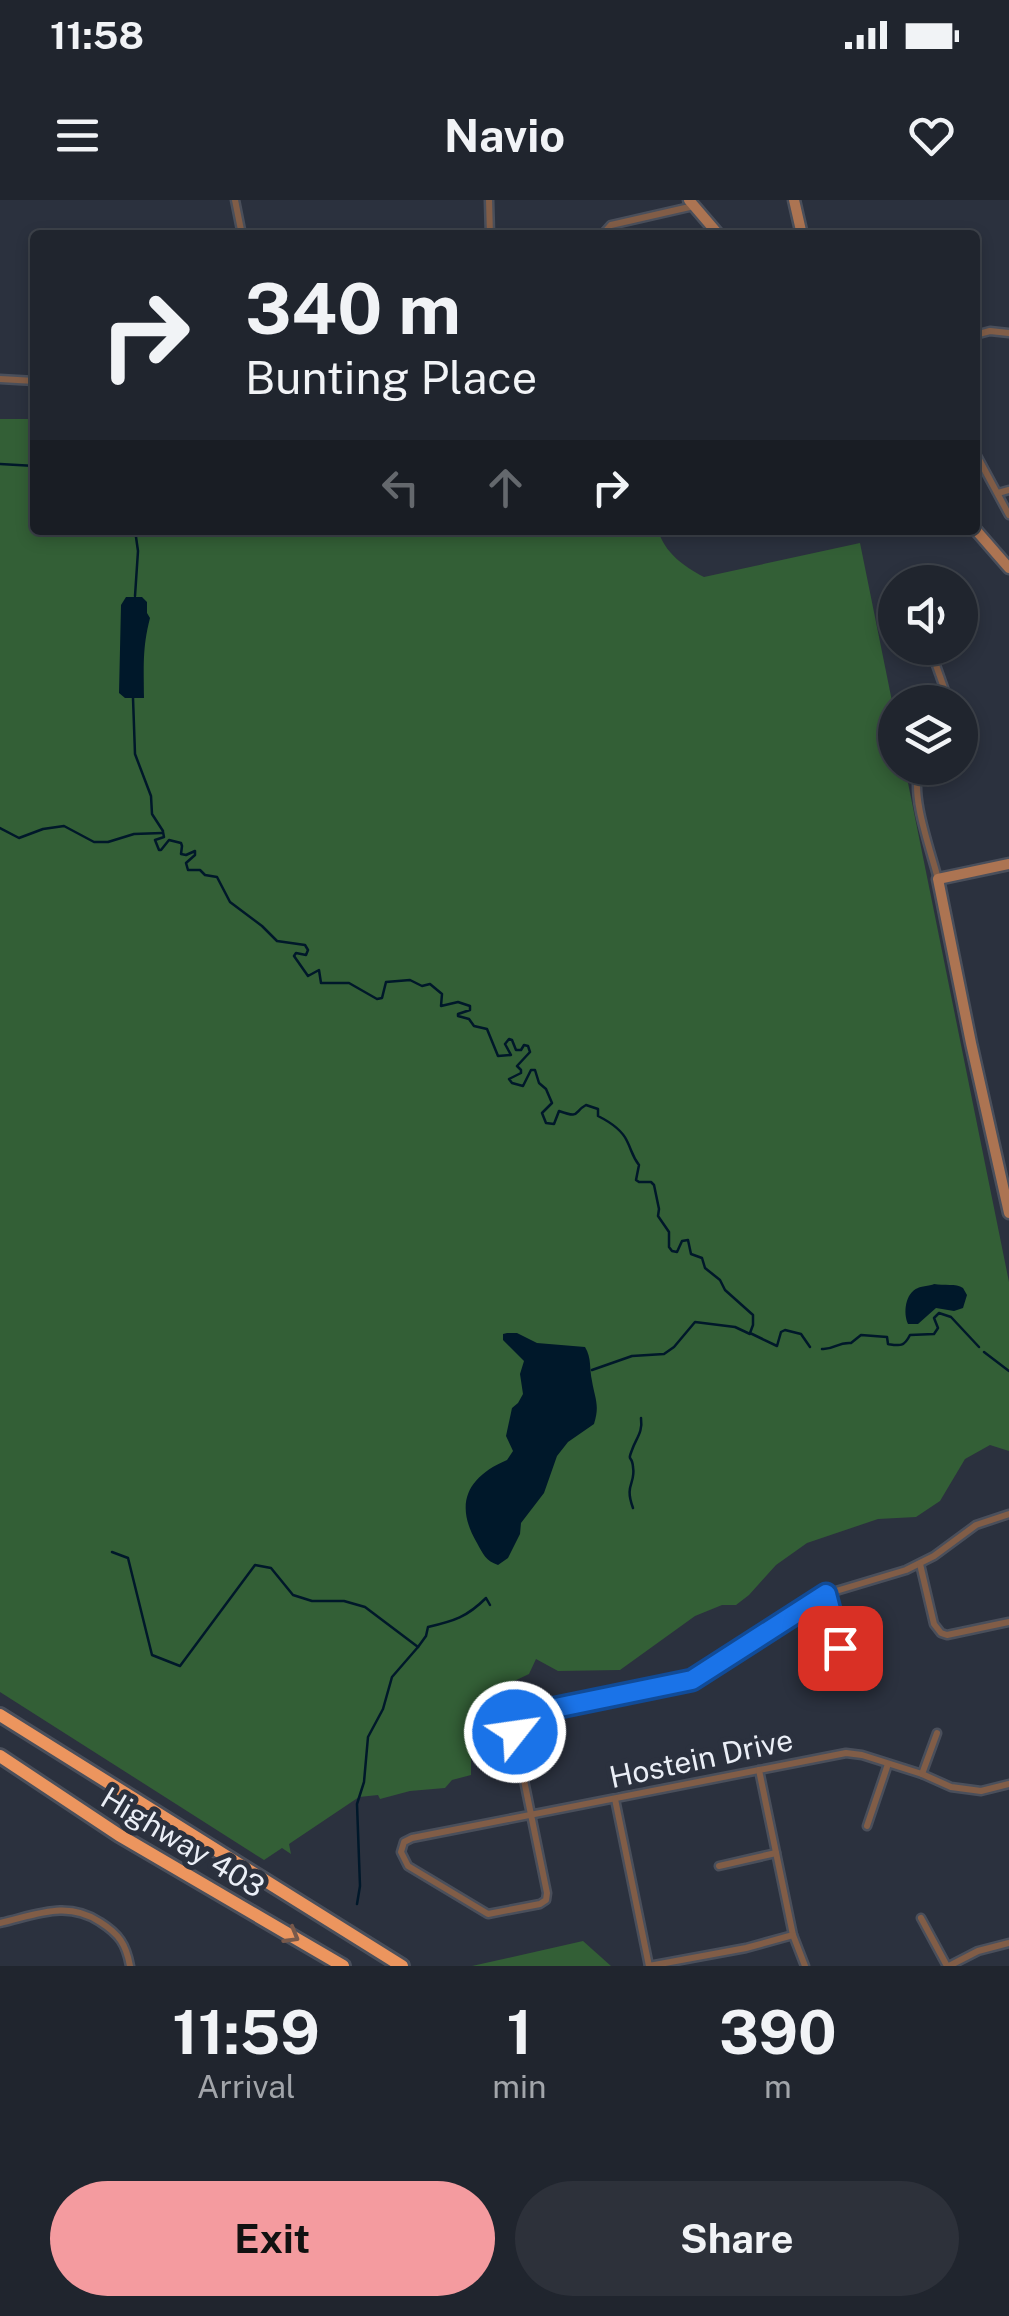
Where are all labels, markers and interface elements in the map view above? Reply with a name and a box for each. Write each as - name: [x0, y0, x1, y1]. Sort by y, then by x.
- text: 11:58: [50, 13, 144, 58]
- icon: menu: [50, 108, 105, 163]
- icon: heart: [904, 108, 959, 163]
- text: Navio: [444, 109, 565, 162]
- text: 340 m: [245, 267, 461, 350]
- icon: right: [80, 270, 210, 400]
- text: Bunting Place: [245, 351, 537, 404]
- icon: left: [373, 460, 428, 515]
- icon: ahead: [478, 460, 533, 515]
- icon: right: [583, 460, 638, 515]
- map controls: [878, 565, 978, 785]
- button: sound: [878, 565, 978, 665]
- button: layers: [878, 685, 978, 785]
- pin: [798, 1606, 883, 1691]
- icon: arrive: [813, 1621, 868, 1676]
- position arrow: [463, 1680, 567, 1784]
- street label: Hostein Drive: [606, 1721, 796, 1795]
- street label: Highway 403: [95, 1779, 271, 1905]
- one-way arrow: [281, 1924, 299, 1943]
- text: 11:59: [172, 1997, 320, 2068]
- text: 1: [507, 1997, 532, 2068]
- text: 390: [719, 1997, 837, 2068]
- text: Arrival: [197, 2068, 296, 2105]
- text: min: [492, 2068, 547, 2105]
- text: m: [764, 2068, 792, 2105]
- button: Exit: [50, 2181, 495, 2296]
- button: Share: [515, 2181, 959, 2296]

